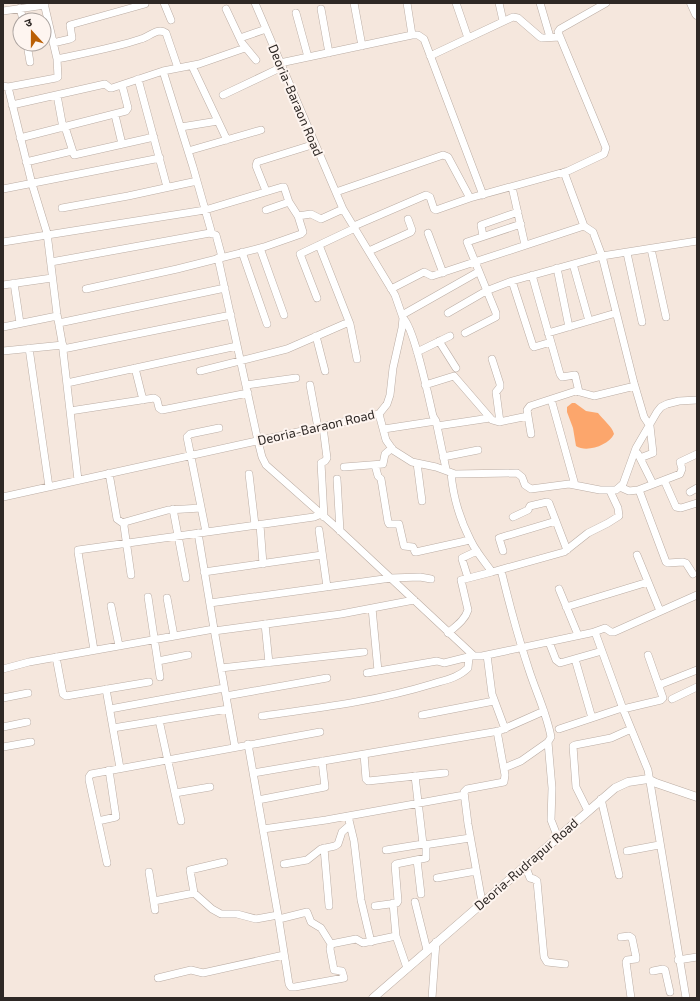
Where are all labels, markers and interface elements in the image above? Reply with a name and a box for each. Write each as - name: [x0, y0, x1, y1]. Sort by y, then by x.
- north arrow: [12, 12, 52, 52]
- text: उ: [23, 15, 34, 29]
- street label: Deoria-Baraon Road: [265, 42, 327, 158]
- street label: Deoria-Baraon Road: [256, 406, 376, 448]
- street label: Deoria-Rudrapur Road: [471, 815, 581, 913]

